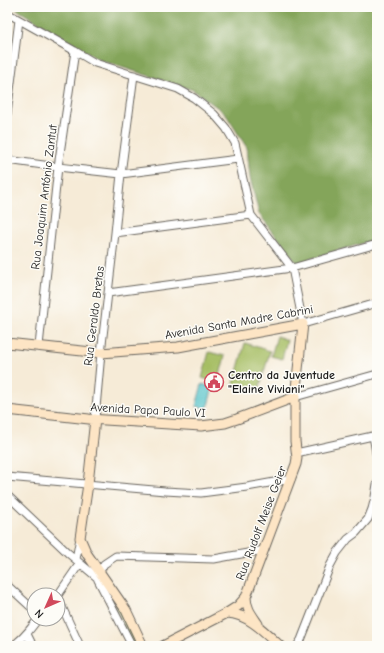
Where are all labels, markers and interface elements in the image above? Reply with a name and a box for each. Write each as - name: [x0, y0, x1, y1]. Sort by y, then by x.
- street label: Rua Joaquim António Zantut: [28, 123, 60, 270]
- street label: Rua Geraldo Bretas: [81, 265, 107, 367]
- street label: Avenida Santa Madre Cabrini: [164, 302, 314, 342]
- place label: Centro da Juventude "Elaine Viviani": [228, 368, 335, 396]
- public building icon: Centro da Juventude "Elaine Viviani": [203, 371, 225, 393]
- street label: Avenida Papa Paulo VI: [90, 400, 206, 420]
- street label: Rua Rudolf Meise Geier: [233, 464, 289, 582]
- north arrow: [26, 587, 66, 627]
- text: N: [32, 607, 46, 621]

